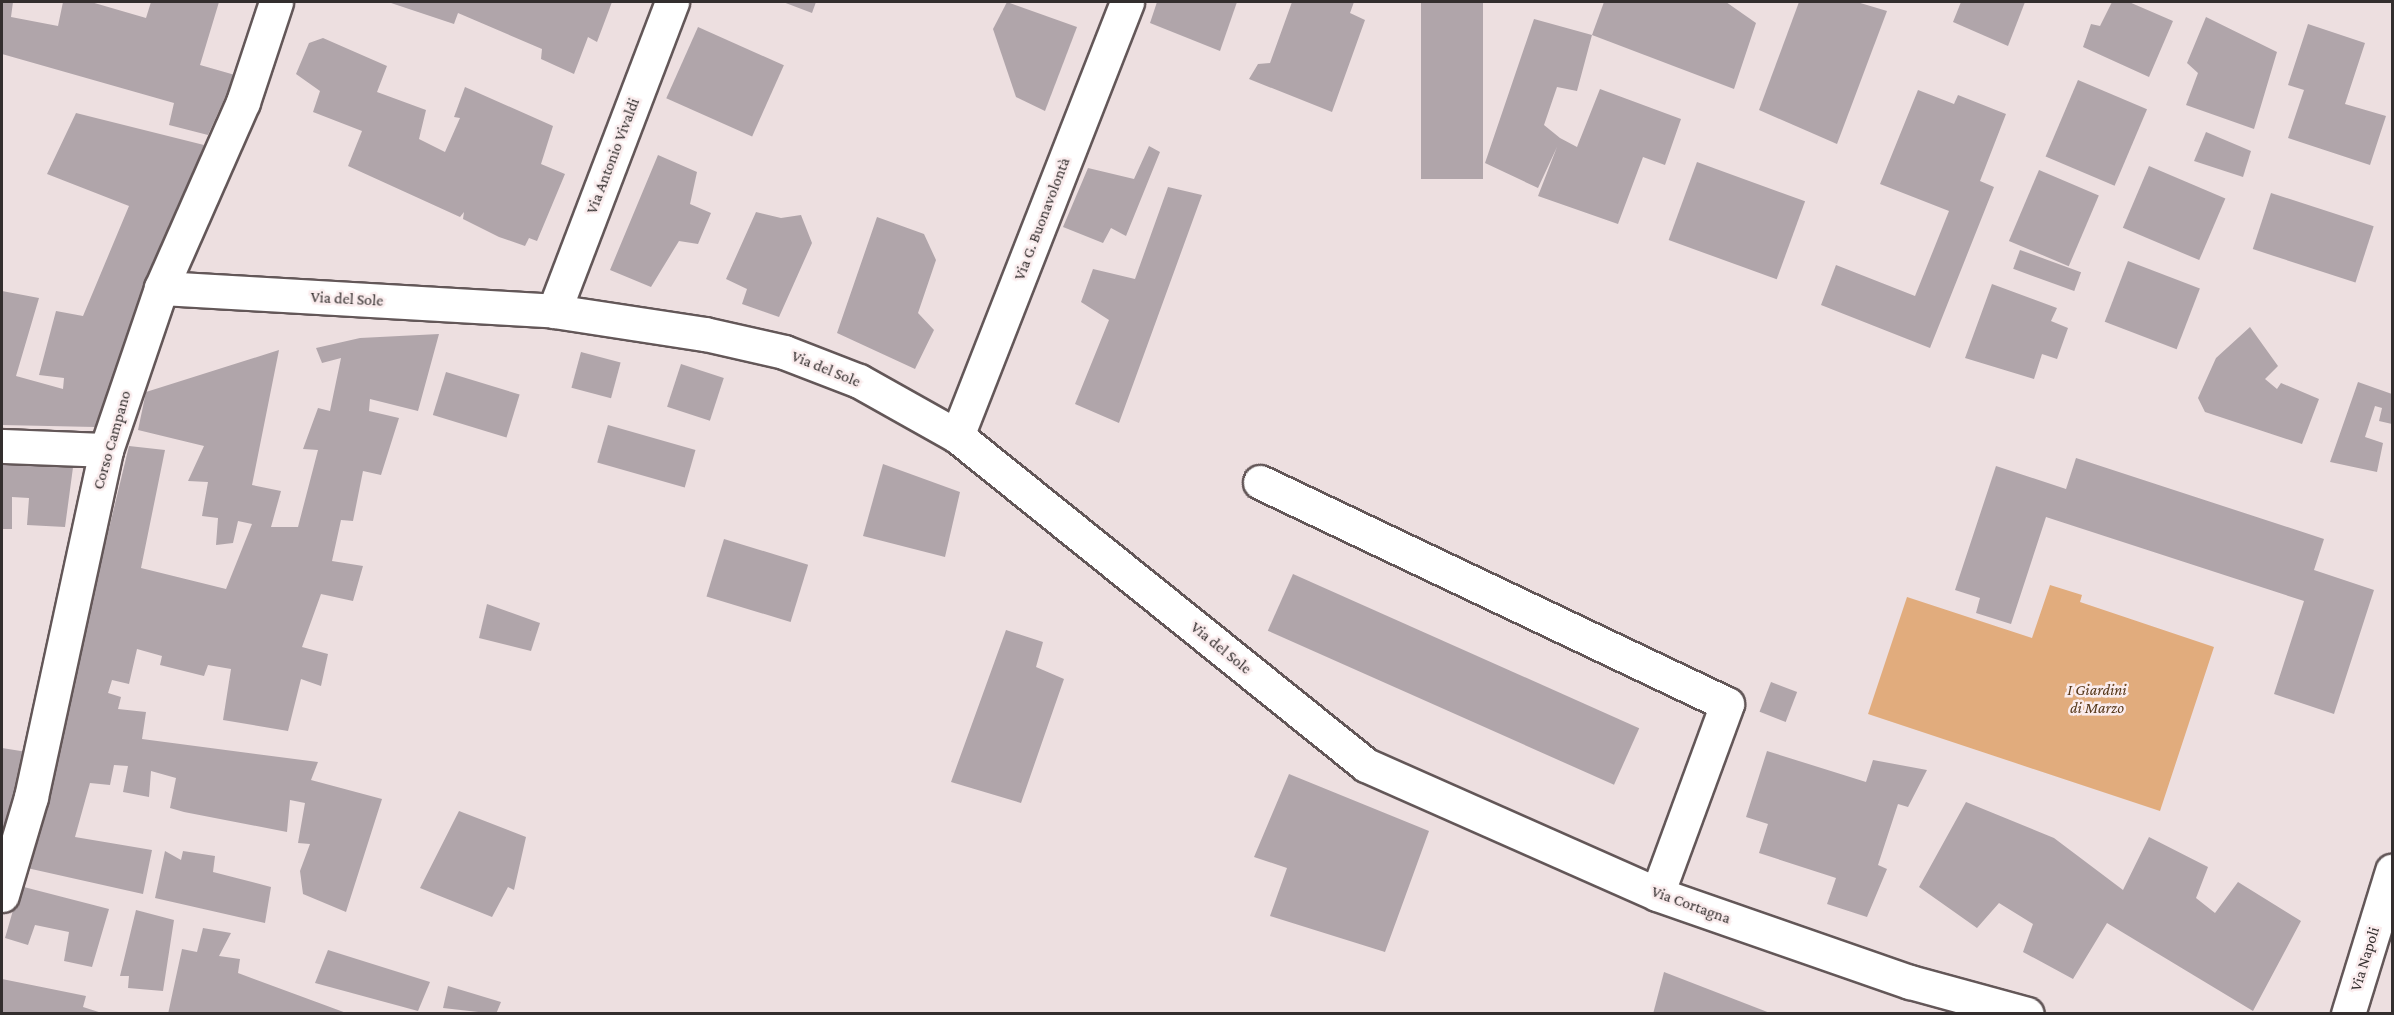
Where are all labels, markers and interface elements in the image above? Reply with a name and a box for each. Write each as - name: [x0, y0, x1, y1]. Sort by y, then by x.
- street label: Via Antonio Vivaldi: [582, 95, 644, 217]
- street label: Via G. Buonavolontà: [1010, 155, 1074, 283]
- street label: Via del Sole: [310, 288, 384, 310]
- street label: Via del Sole: [789, 346, 863, 392]
- street label: Corso Campano: [89, 388, 135, 492]
- street label: Via del Sole: [1187, 618, 1255, 678]
- park label: I Giardini di Marzo: [2067, 680, 2127, 718]
- street label: Via Cortagna: [1649, 882, 1733, 928]
- street label: Via Napoli: [2346, 925, 2384, 993]

